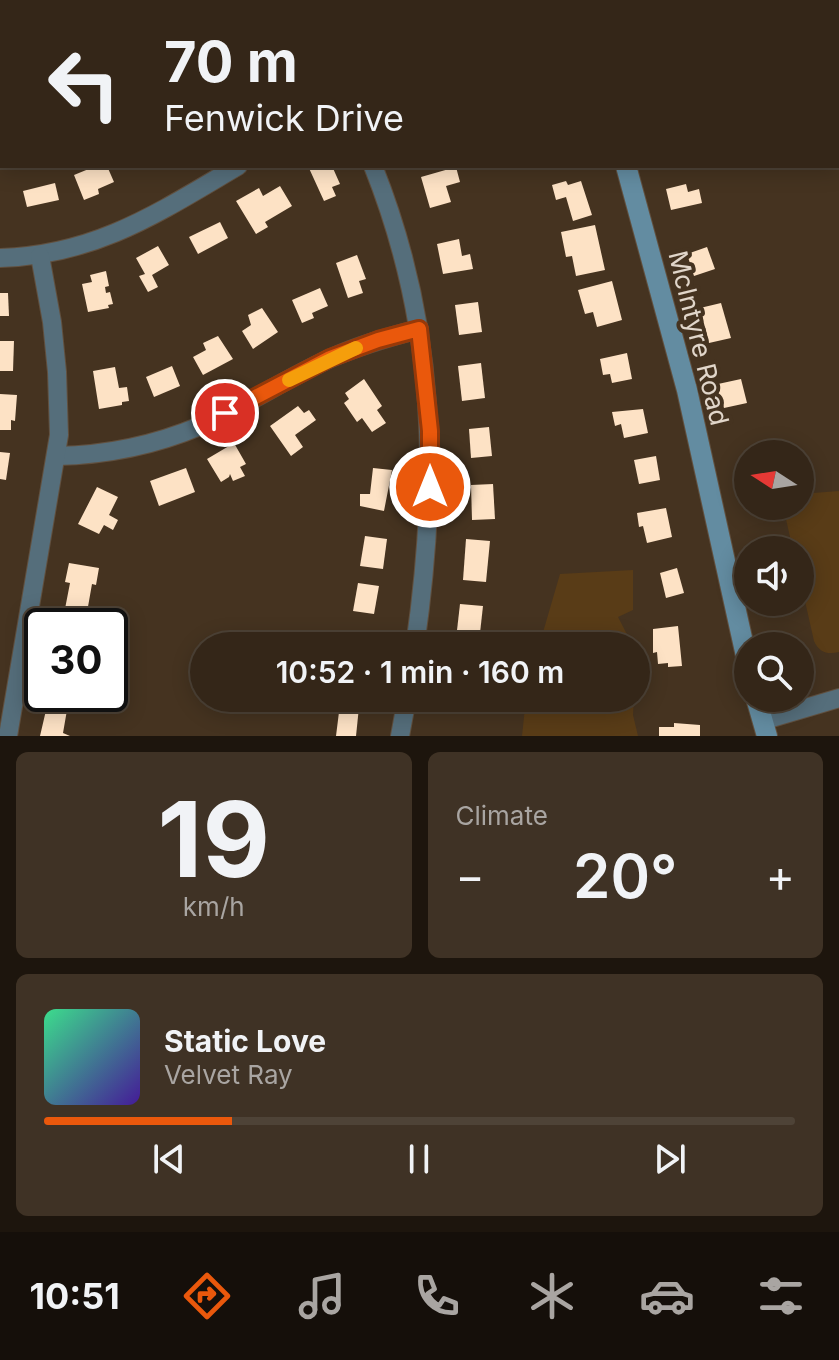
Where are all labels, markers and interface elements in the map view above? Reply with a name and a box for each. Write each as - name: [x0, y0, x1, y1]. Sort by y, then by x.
- text: 70 m: [164, 28, 298, 96]
- icon: left: [32, 32, 136, 136]
- text: Fenwick Drive: [164, 96, 404, 140]
- street label: McIntyre Road: [662, 247, 736, 429]
- pin: [191, 379, 259, 447]
- icon: arrive: [203, 391, 247, 435]
- north arrow: [734, 440, 814, 520]
- map controls: [734, 440, 814, 712]
- position arrow: [388, 445, 472, 529]
- button: sound: [734, 536, 814, 616]
- speed limit sign: 30: [24, 608, 128, 712]
- button: search: [734, 632, 814, 712]
- text: 10:52 · 1 min · 160 m: [276, 654, 564, 690]
- text: 19: [158, 776, 270, 902]
- text: Climate: [456, 800, 548, 831]
- text: 20°: [573, 840, 677, 912]
- text: −: [456, 849, 485, 903]
- text: +: [766, 849, 795, 903]
- text: km/h: [183, 891, 245, 922]
- text: Static Love: [164, 1023, 326, 1059]
- text: Velvet Ray: [164, 1059, 293, 1090]
- icon: previous: [147, 1137, 191, 1181]
- icon: pause: [397, 1137, 441, 1181]
- icon: next: [648, 1137, 692, 1181]
- icon: directions: [179, 1268, 235, 1324]
- icon: music: [294, 1268, 350, 1324]
- icon: phone: [409, 1268, 465, 1324]
- icon: climate: [524, 1268, 580, 1324]
- icon: car: [639, 1268, 695, 1324]
- icon: filters: [753, 1268, 809, 1324]
- text: 10:51: [29, 1274, 120, 1318]

